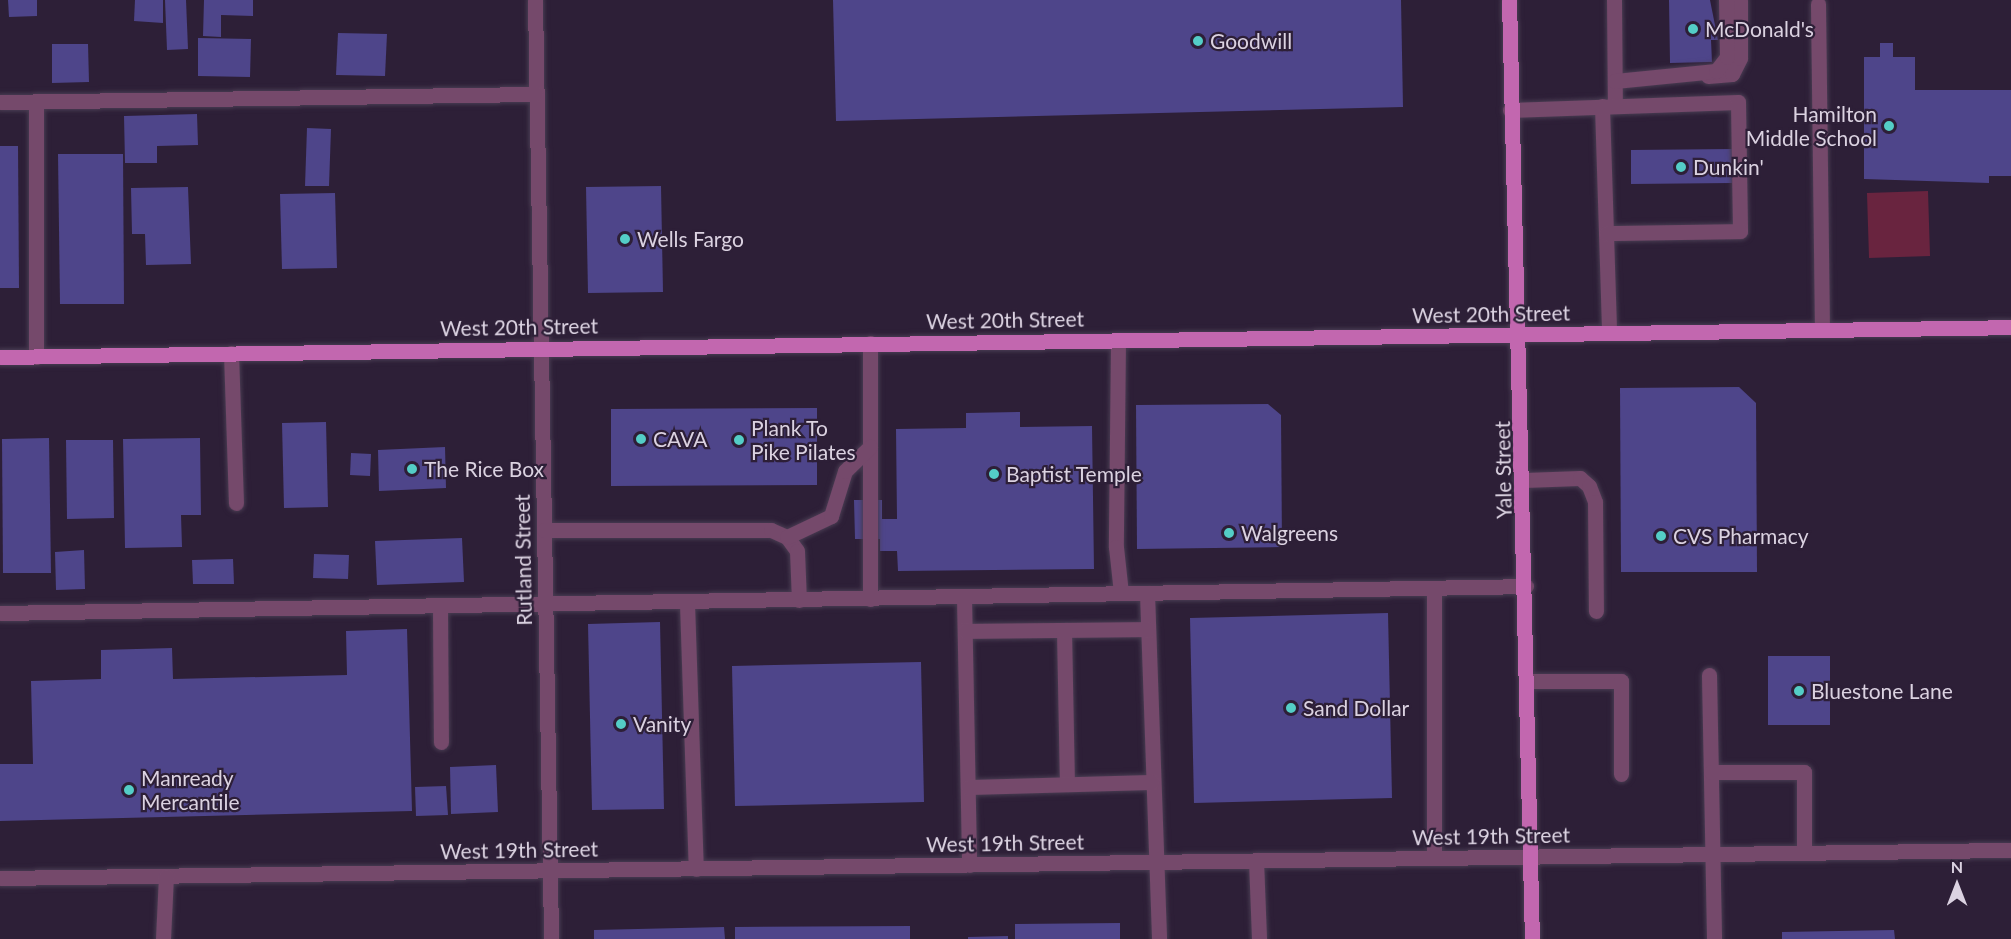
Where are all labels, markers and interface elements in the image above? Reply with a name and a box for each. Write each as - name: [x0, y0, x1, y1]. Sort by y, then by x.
- place label: McDonald's: [1705, 16, 1814, 42]
- marker: McDonald's: [1686, 22, 1700, 36]
- place label: Goodwill: [1210, 28, 1292, 54]
- marker: Goodwill: [1191, 34, 1205, 48]
- place label: Hamilton Middle School: [1746, 101, 1877, 151]
- marker: Hamilton Middle School: [1882, 119, 1896, 133]
- place label: Dunkin': [1693, 154, 1764, 180]
- marker: Dunkin': [1674, 160, 1688, 174]
- place label: Wells Fargo: [637, 226, 744, 252]
- marker: Wells Fargo: [618, 232, 632, 246]
- street label: West 20th Street: [1412, 300, 1570, 328]
- street label: West 20th Street: [926, 306, 1084, 334]
- street label: West 20th Street: [440, 313, 598, 341]
- place label: Plank To Pike Pilates: [751, 415, 856, 465]
- street label: Yale Street: [1490, 421, 1516, 519]
- place label: CAVA: [653, 426, 707, 452]
- marker: CAVA: [634, 432, 648, 446]
- marker: Plank To Pike Pilates: [732, 433, 746, 447]
- place label: The Rice Box: [424, 456, 544, 482]
- place label: Baptist Temple: [1006, 461, 1142, 487]
- marker: The Rice Box: [405, 462, 419, 476]
- marker: Baptist Temple: [987, 467, 1001, 481]
- street label: Rutland Street: [509, 494, 537, 626]
- place label: Walgreens: [1241, 520, 1338, 546]
- place label: CVS Pharmacy: [1673, 523, 1809, 549]
- marker: Walgreens: [1222, 526, 1236, 540]
- marker: CVS Pharmacy: [1654, 529, 1668, 543]
- place label: Bluestone Lane: [1811, 678, 1953, 704]
- marker: Bluestone Lane: [1792, 684, 1806, 698]
- place label: Sand Dollar: [1303, 695, 1409, 721]
- marker: Sand Dollar: [1284, 701, 1298, 715]
- place label: Vanity: [633, 711, 691, 737]
- marker: Vanity: [614, 717, 628, 731]
- place label: Manready Mercantile: [141, 765, 239, 815]
- marker: Manready Mercantile: [122, 783, 136, 797]
- street label: West 19th Street: [1412, 822, 1570, 850]
- street label: West 19th Street: [926, 829, 1084, 857]
- street label: West 19th Street: [440, 836, 598, 864]
- north arrow: [1927, 855, 1987, 915]
- text: N: [1951, 857, 1963, 876]

